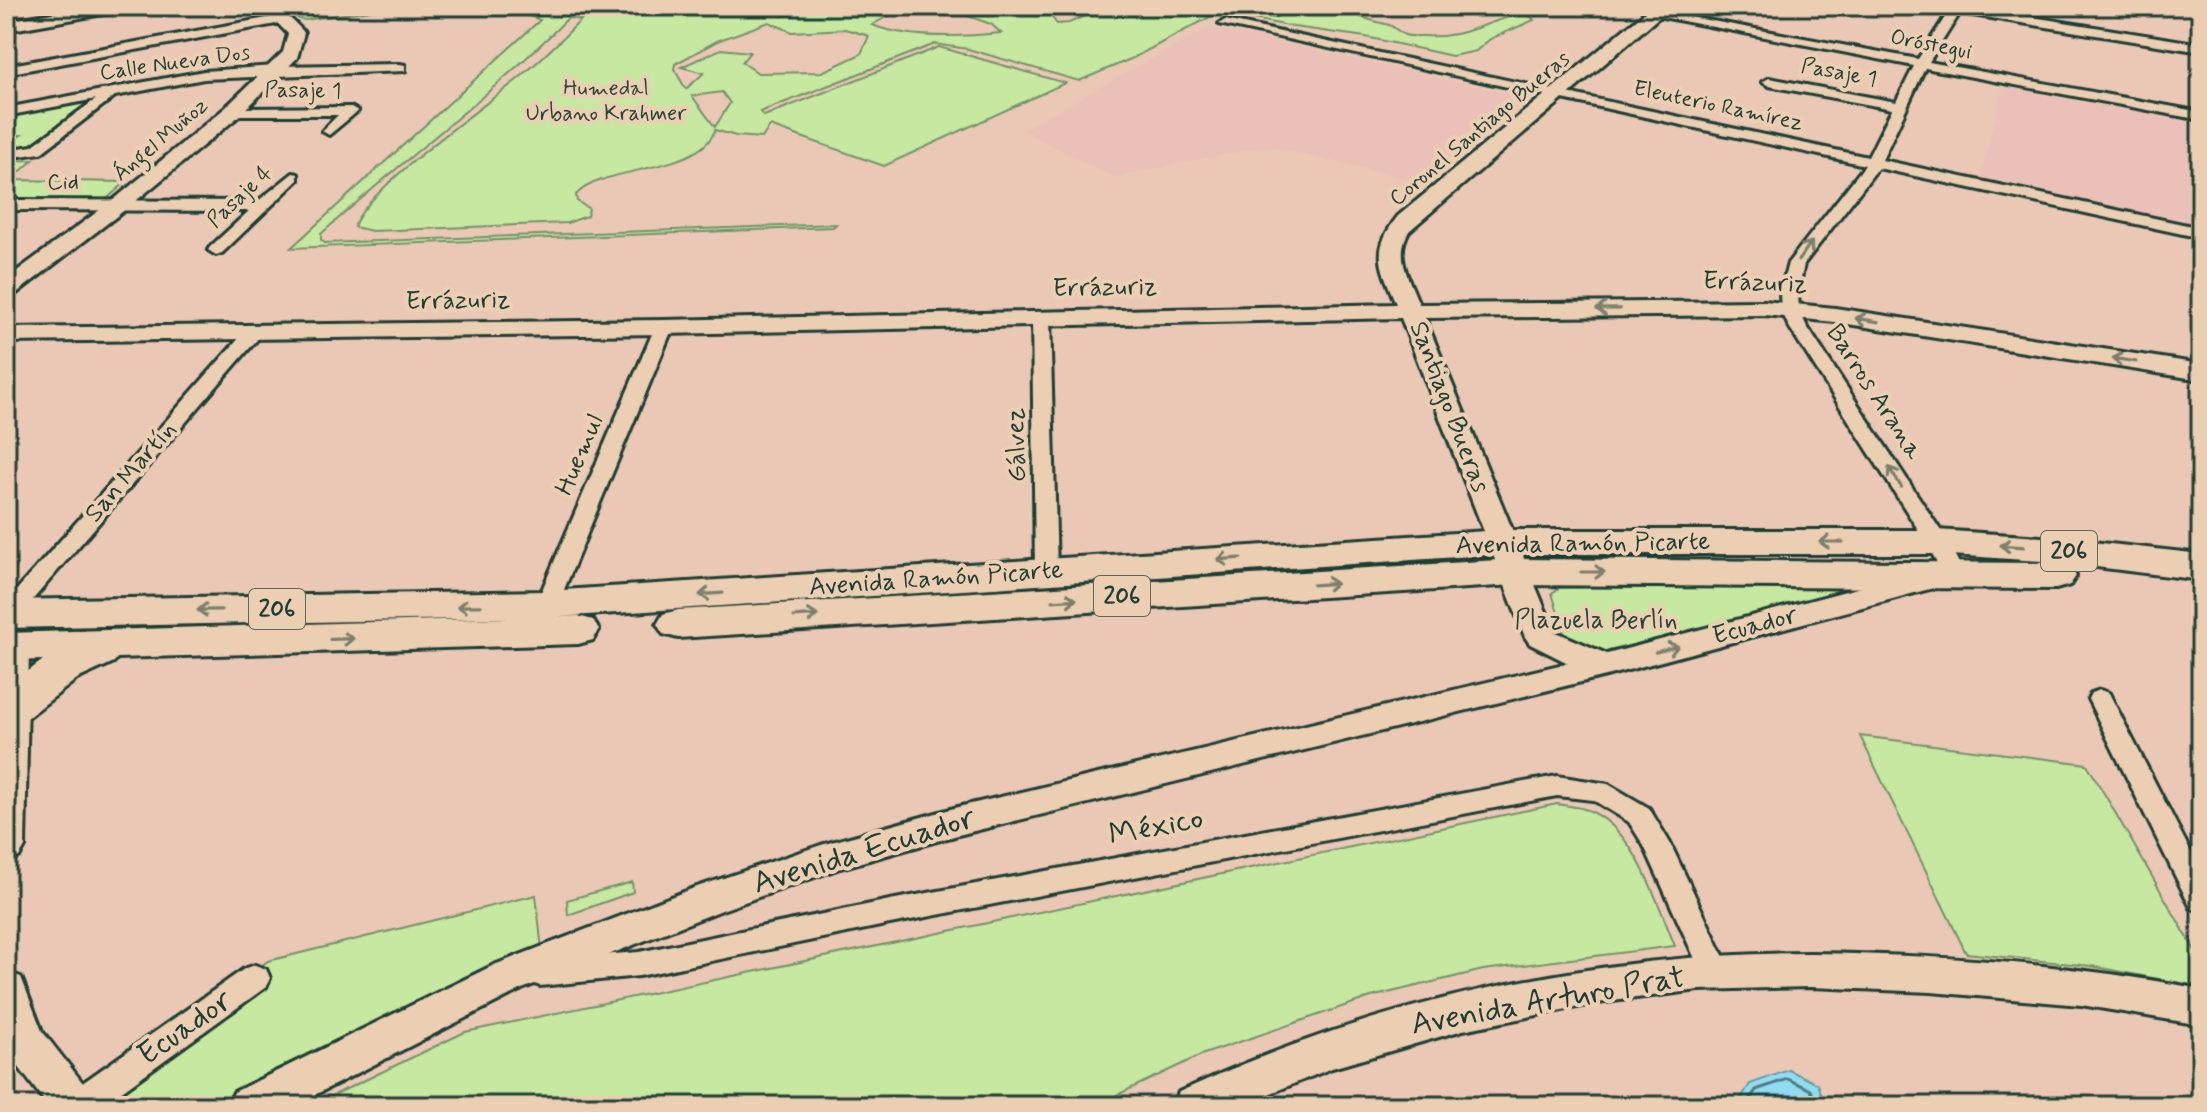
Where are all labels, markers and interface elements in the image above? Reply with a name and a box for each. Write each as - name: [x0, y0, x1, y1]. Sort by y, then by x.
- street label: Oróstegui: [1888, 23, 1974, 68]
- street label: Calle Nueva Dos: [98, 39, 252, 87]
- street label: Coronel Santiago Bueras: [1384, 45, 1577, 213]
- street label: Pasaje 1: [1799, 52, 1879, 94]
- street label: Eleuterio Ramírez: [1631, 74, 1805, 138]
- park label: Humedal Urbano Krahmer: [526, 75, 687, 128]
- street label: Pasaje 1: [264, 76, 342, 106]
- street label: Ángel Muñoz: [107, 91, 216, 190]
- street label: Pasaje 4: [201, 159, 279, 234]
- street label: Cid: [47, 169, 79, 197]
- one-way arrow: [1797, 240, 1814, 262]
- street label: Errázuriz: [1702, 264, 1808, 302]
- street label: Errázuriz: [1052, 270, 1158, 306]
- street label: Errázuriz: [405, 283, 511, 319]
- one-way arrow: [1595, 301, 1622, 317]
- one-way arrow: [1855, 312, 1880, 327]
- street label: Santiago Bueras: [1401, 317, 1497, 497]
- street label: Barros Arana: [1818, 318, 1931, 466]
- one-way arrow: [2112, 352, 2137, 367]
- street label: Gálvez: [999, 407, 1035, 483]
- street label: Huemul: [548, 409, 612, 501]
- street label: San Martín: [77, 414, 185, 530]
- one-way arrow: [1886, 466, 1903, 488]
- street label: Avenida Ramón Picarte: [1455, 525, 1711, 563]
- road number: 206: [2041, 531, 2097, 571]
- one-way arrow: [1818, 534, 1845, 550]
- one-way arrow: [1999, 538, 2026, 553]
- one-way arrow: [1216, 552, 1243, 567]
- street label: Avenida Ramón Picarte: [808, 553, 1064, 605]
- one-way arrow: [1579, 564, 1606, 580]
- road number: 206: [1094, 576, 1150, 616]
- one-way arrow: [1311, 576, 1338, 591]
- one-way arrow: [698, 586, 725, 601]
- road number: 206: [249, 589, 305, 629]
- one-way arrow: [1051, 592, 1078, 607]
- one-way arrow: [456, 598, 483, 614]
- street label: Ecuador: [1709, 598, 1802, 654]
- one-way arrow: [196, 603, 223, 618]
- park label: Plazuela Berlín: [1514, 604, 1678, 638]
- one-way arrow: [792, 608, 819, 623]
- one-way arrow: [328, 631, 355, 646]
- one-way arrow: [1653, 641, 1679, 656]
- street label: Avenida Ecuador: [748, 797, 980, 905]
- street label: México: [1105, 797, 1207, 857]
- street label: Avenida Arturo Prat: [1408, 956, 1688, 1046]
- street label: Ecuador: [129, 980, 241, 1076]

